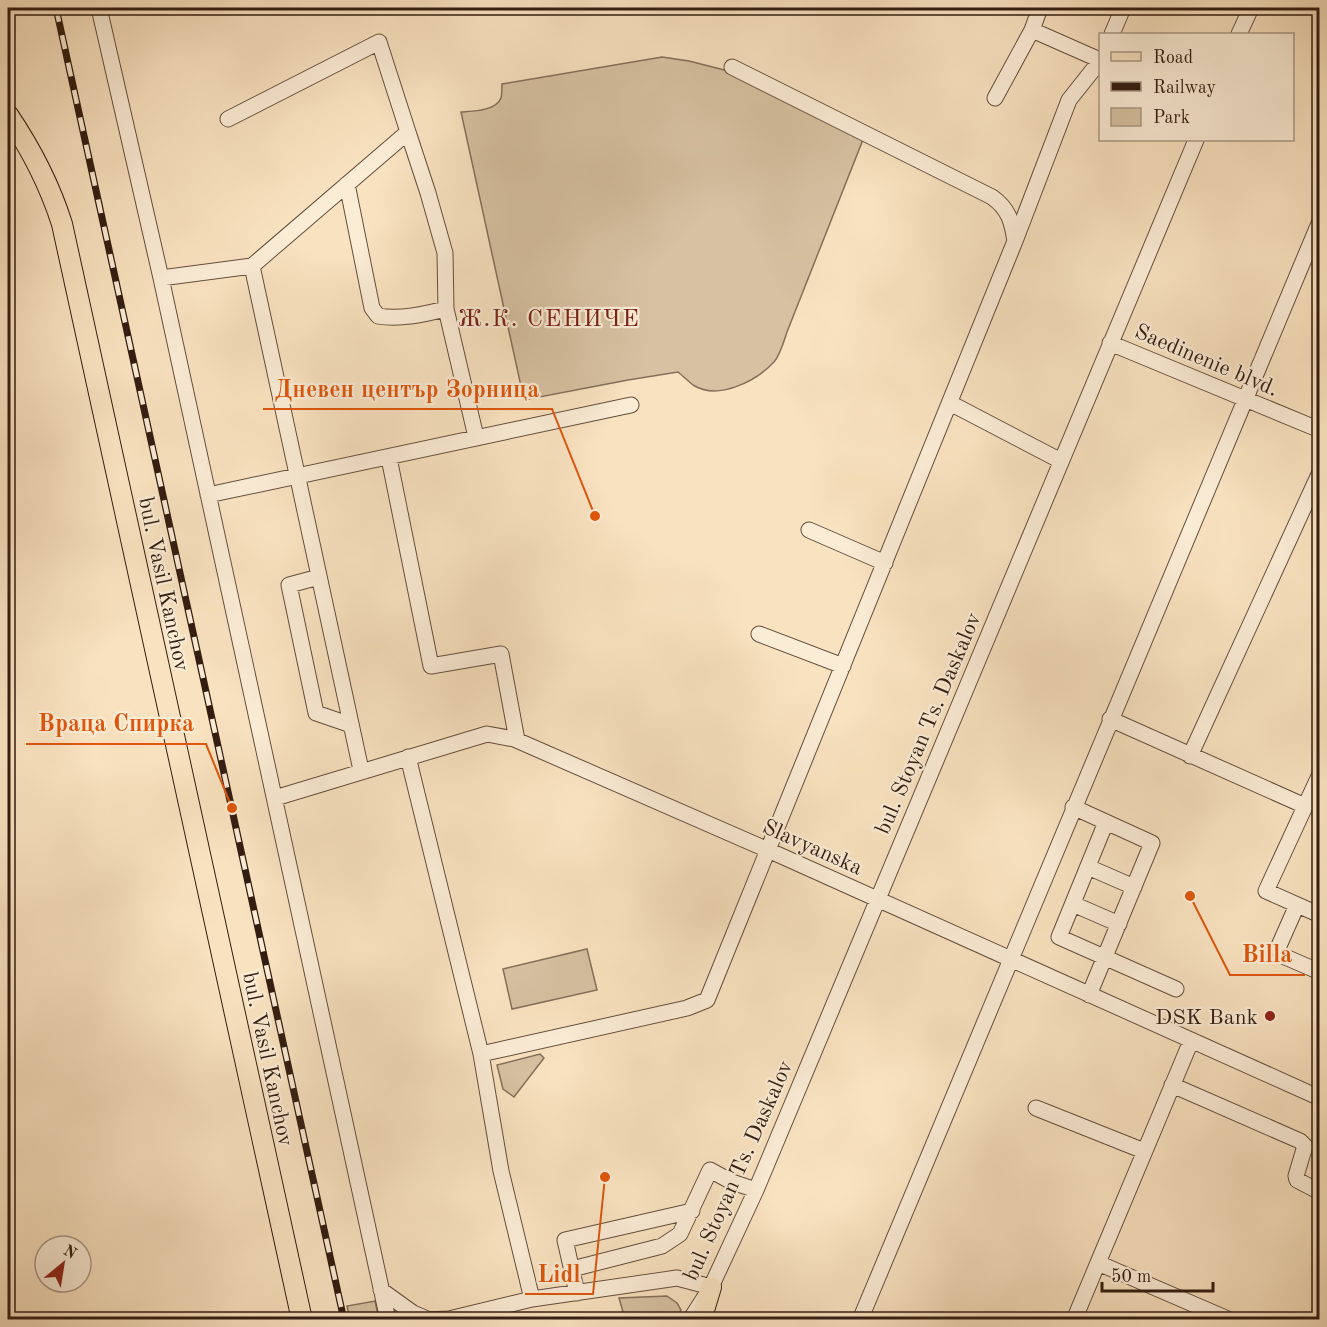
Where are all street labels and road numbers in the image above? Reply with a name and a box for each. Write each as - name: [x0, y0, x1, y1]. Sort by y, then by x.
- street label: Saedinenie blvd.: [1131, 321, 1281, 401]
- street label: bul. Vasil Kanchov: [134, 495, 192, 674]
- street label: bul. Stoyan Ts. Daskalov: [872, 609, 986, 838]
- street label: Slavyanska: [759, 816, 866, 880]
- street label: bul. Vasil Kanchov: [238, 970, 296, 1149]
- street label: bul. Stoyan Ts. Daskalov: [680, 1057, 798, 1284]

